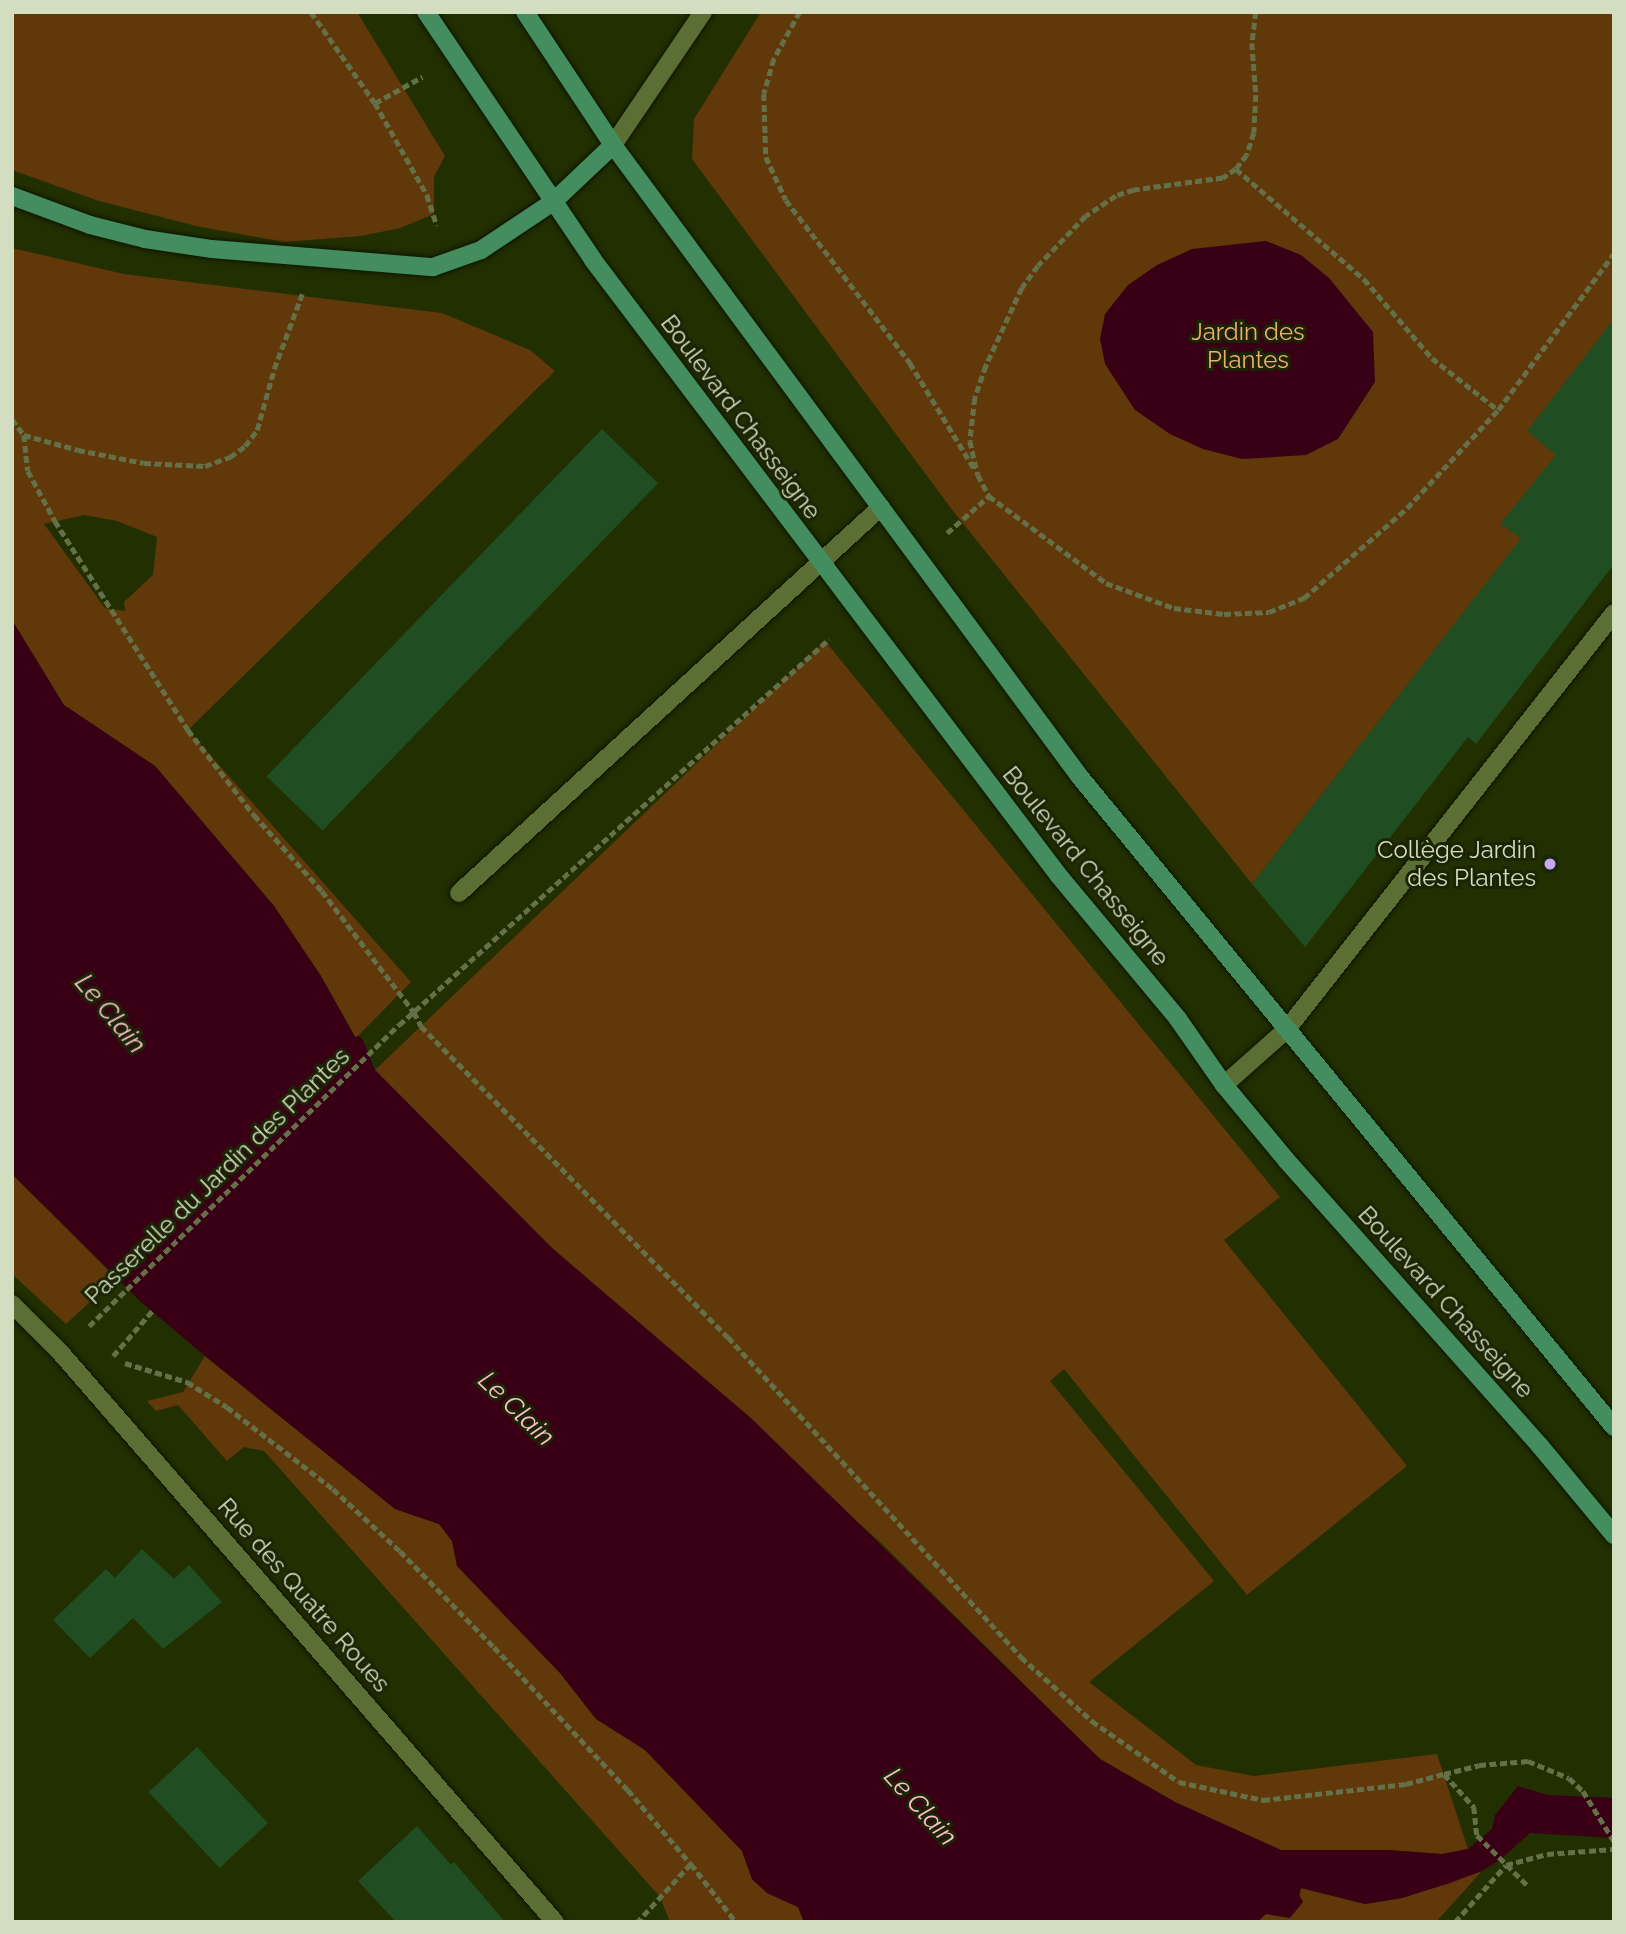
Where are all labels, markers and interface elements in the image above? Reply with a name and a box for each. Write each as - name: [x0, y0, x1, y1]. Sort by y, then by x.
- street label: Boulevard Chasseigne: [655, 309, 827, 525]
- park label: Jardin des Plantes: [1191, 318, 1305, 374]
- street label: Boulevard Chasseigne: [997, 760, 1175, 972]
- place label: Collège Jardin des Plantes: [1376, 836, 1536, 892]
- marker: Collège Jardin des Plantes: [1542, 856, 1558, 872]
- water label: Le Clain: [68, 968, 152, 1060]
- street label: Passerelle du Jardin des Plantes: [78, 1042, 356, 1310]
- street label: Boulevard Chasseigne: [1352, 1200, 1540, 1404]
- water label: Le Clain: [471, 1365, 561, 1453]
- street label: Rue des Quatre Roues: [212, 1492, 396, 1698]
- water label: Le Clain: [877, 1762, 963, 1852]

